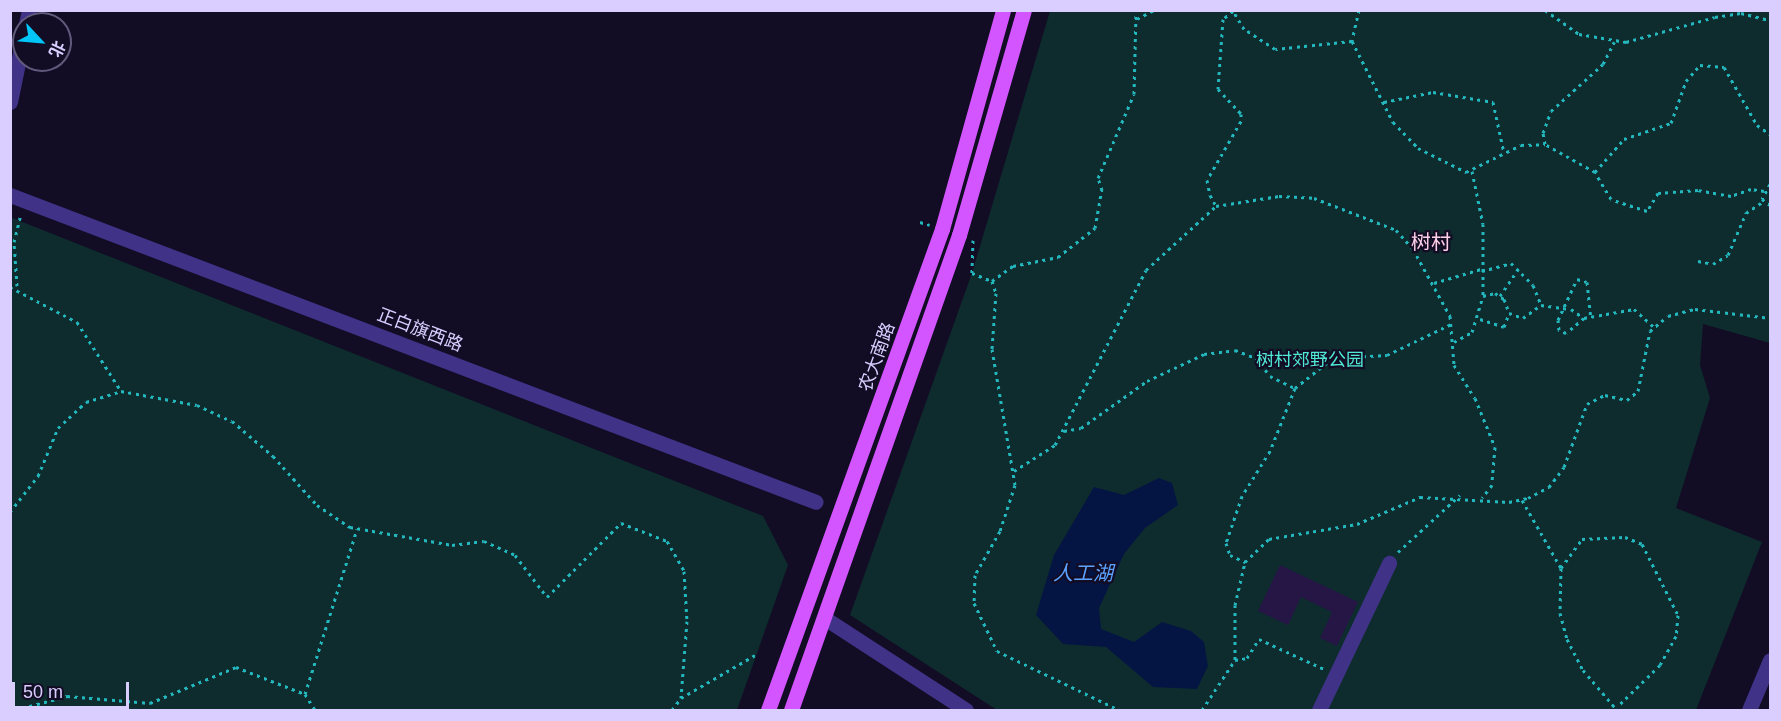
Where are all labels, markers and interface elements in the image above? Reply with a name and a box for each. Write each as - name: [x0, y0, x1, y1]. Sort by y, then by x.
- north arrow: [12, 12, 72, 72]
- text: 北: [46, 38, 68, 60]
- district label: 树村: [1411, 230, 1451, 254]
- street label: 正白旗西路: [374, 304, 466, 356]
- street label: 农大南路: [855, 319, 899, 395]
- park label: 树村郊野公园: [1256, 349, 1364, 371]
- water label: 人工湖: [1053, 561, 1113, 585]
- scale bar: [15, 670, 132, 708]
- text: 50 m: [23, 682, 63, 702]

